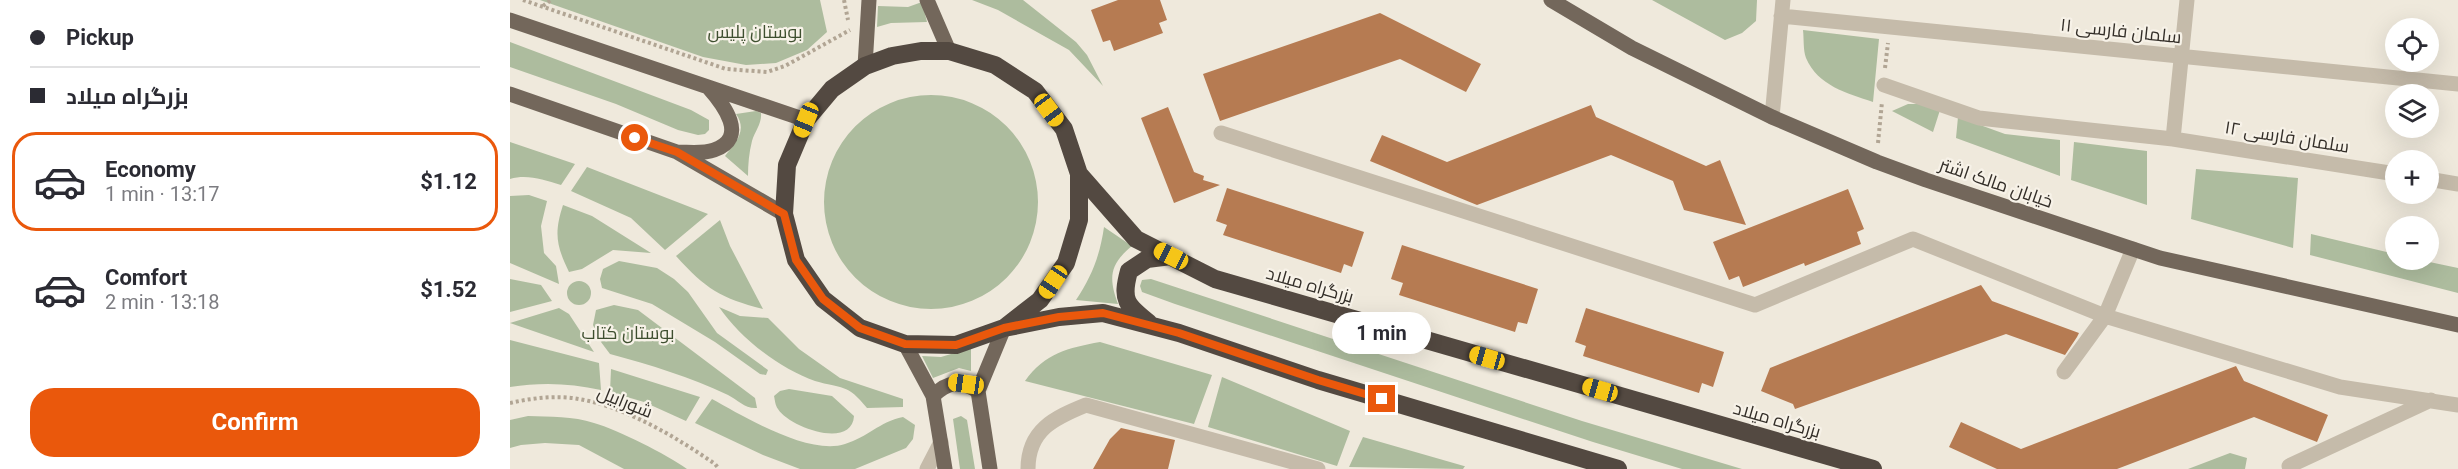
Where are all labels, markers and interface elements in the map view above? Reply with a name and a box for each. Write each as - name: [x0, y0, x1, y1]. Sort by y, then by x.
- street label: سلمان فارسی ۱۱: [2059, 14, 2183, 48]
- map controls: [2385, 18, 2439, 270]
- button: locate: [2385, 18, 2439, 72]
- park label: بوستان پلیس: [707, 21, 803, 44]
- text: Pickup: [66, 25, 134, 50]
- text: بزرگراه میلاد: [66, 84, 189, 109]
- button: layers: [2385, 84, 2439, 138]
- car: [1031, 90, 1067, 130]
- car: [791, 100, 821, 140]
- street label: سلمان فارسی ۱۲: [2223, 116, 2351, 158]
- route start: [621, 124, 648, 151]
- button: +: [2385, 150, 2439, 204]
- street label: خیابان مالک اشتر: [1935, 153, 2056, 213]
- icon: car: [33, 155, 87, 209]
- text: Economy: [105, 157, 196, 182]
- text: $1.12: [420, 169, 477, 194]
- text: 1 min · 13:17: [105, 182, 220, 206]
- button: −: [2385, 216, 2439, 270]
- car: [1151, 240, 1191, 272]
- car: [1035, 262, 1071, 302]
- street label: بزرگراه میلاد: [1264, 262, 1356, 308]
- icon: car: [33, 263, 87, 317]
- text: Comfort: [105, 265, 187, 290]
- text: $1.52: [420, 277, 477, 302]
- text: 2 min · 13:18: [105, 290, 220, 314]
- callout: 1 min: [1332, 312, 1432, 354]
- text: 1 min: [1356, 321, 1407, 345]
- park label: بوستان کتاب: [581, 322, 675, 344]
- car: [1467, 344, 1507, 372]
- car: [947, 373, 985, 395]
- car: [1580, 376, 1620, 404]
- street label: شورابیل: [594, 381, 656, 423]
- route end: [1368, 385, 1395, 412]
- button: Confirm: [30, 388, 480, 457]
- street label: بزرگراه میلاد: [1731, 397, 1823, 443]

